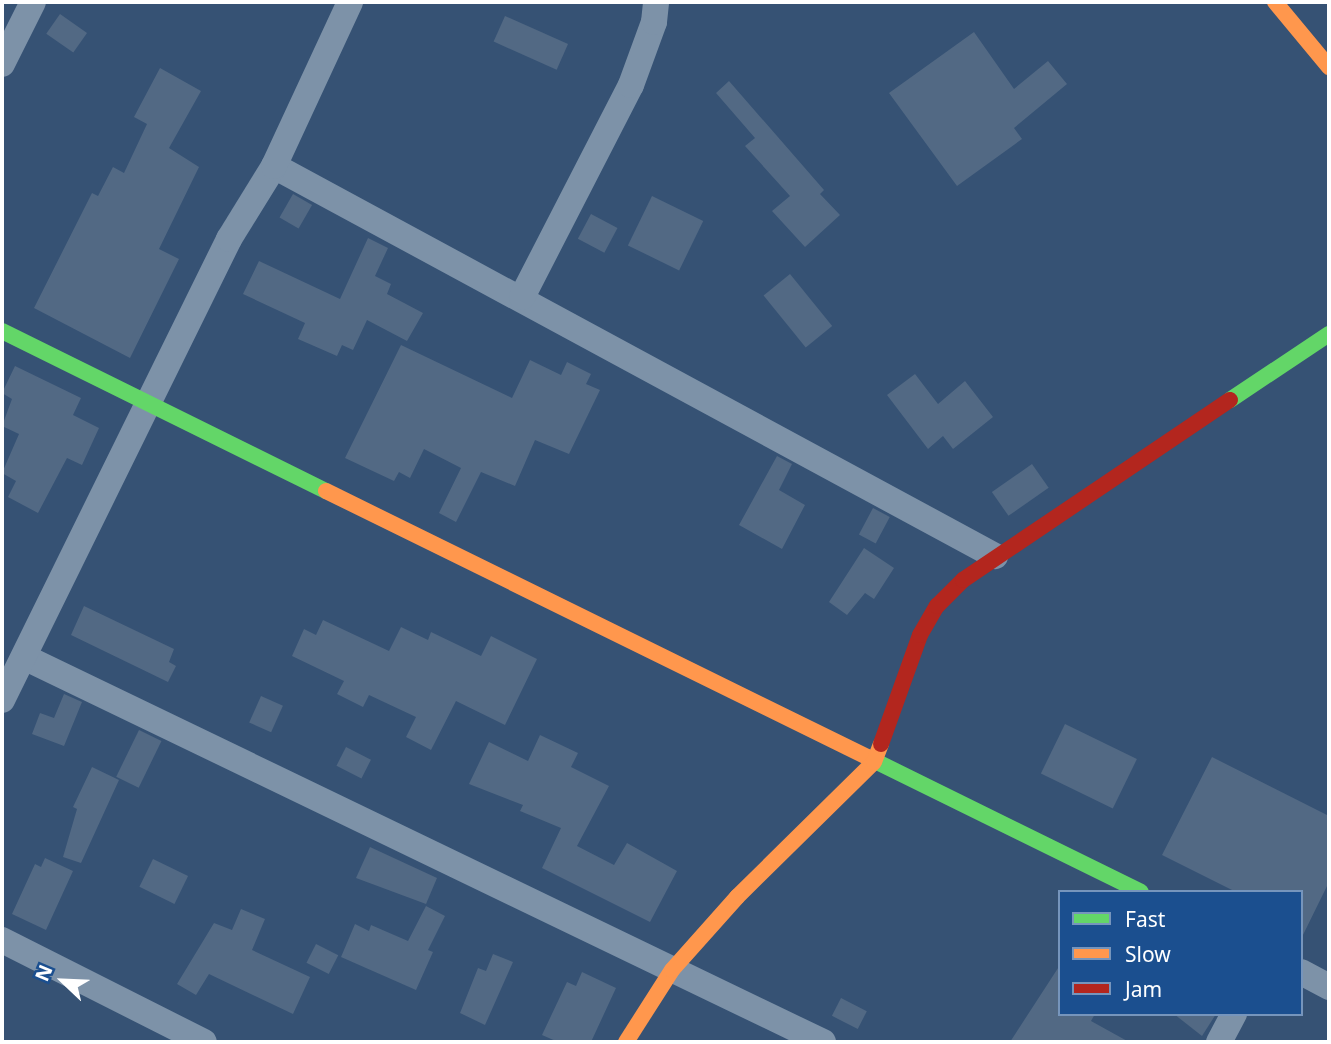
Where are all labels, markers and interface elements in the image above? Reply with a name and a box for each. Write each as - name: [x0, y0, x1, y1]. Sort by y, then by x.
- legend: [1058, 890, 1303, 1016]
- text: Fast: [1125, 905, 1165, 933]
- text: Slow: [1125, 940, 1171, 968]
- north arrow: [28, 946, 98, 1016]
- text: N: [29, 961, 59, 985]
- text: Jam: [1125, 975, 1162, 1003]

